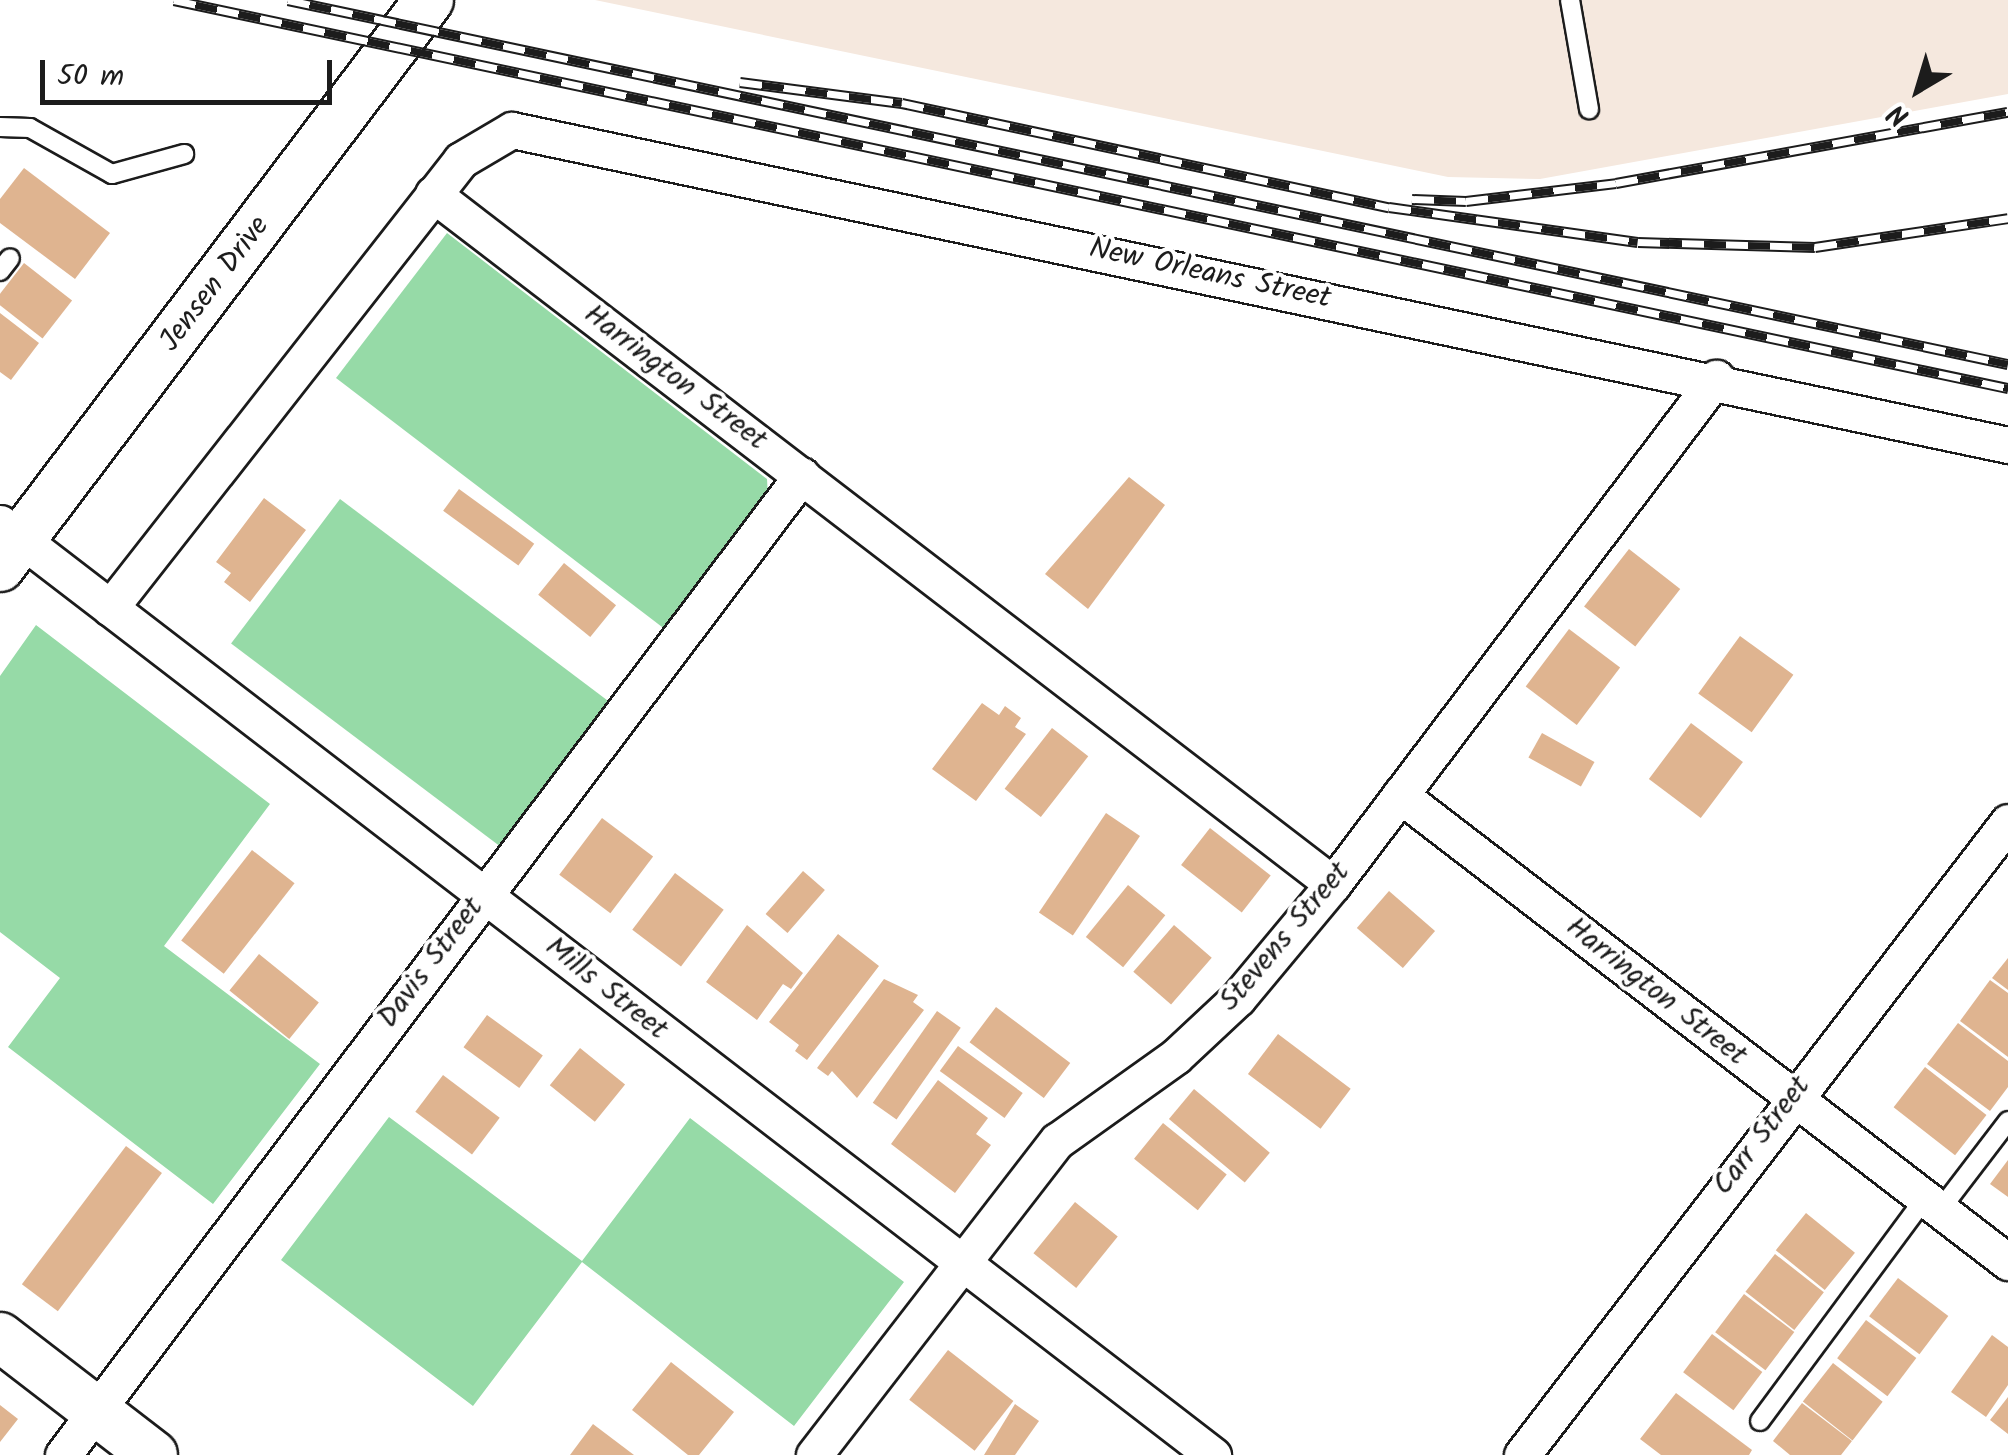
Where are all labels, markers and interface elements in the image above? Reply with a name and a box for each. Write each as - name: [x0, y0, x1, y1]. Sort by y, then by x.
- scale bar: [45, 40, 338, 102]
- north arrow: [1868, 40, 1968, 140]
- text: 50 m: [57, 53, 124, 101]
- text: N: [1878, 91, 1920, 137]
- street label: Jensen Drive: [152, 209, 278, 359]
- street label: New Orleans Street: [1086, 231, 1334, 317]
- street label: Harrington Street: [576, 297, 774, 459]
- street label: Stevens Street: [1212, 855, 1358, 1019]
- street label: Davis Street: [370, 891, 492, 1035]
- street label: Harrington Street: [1558, 910, 1754, 1074]
- street label: Mills Street: [537, 930, 675, 1048]
- street label: Carr Street: [1705, 1069, 1819, 1203]

